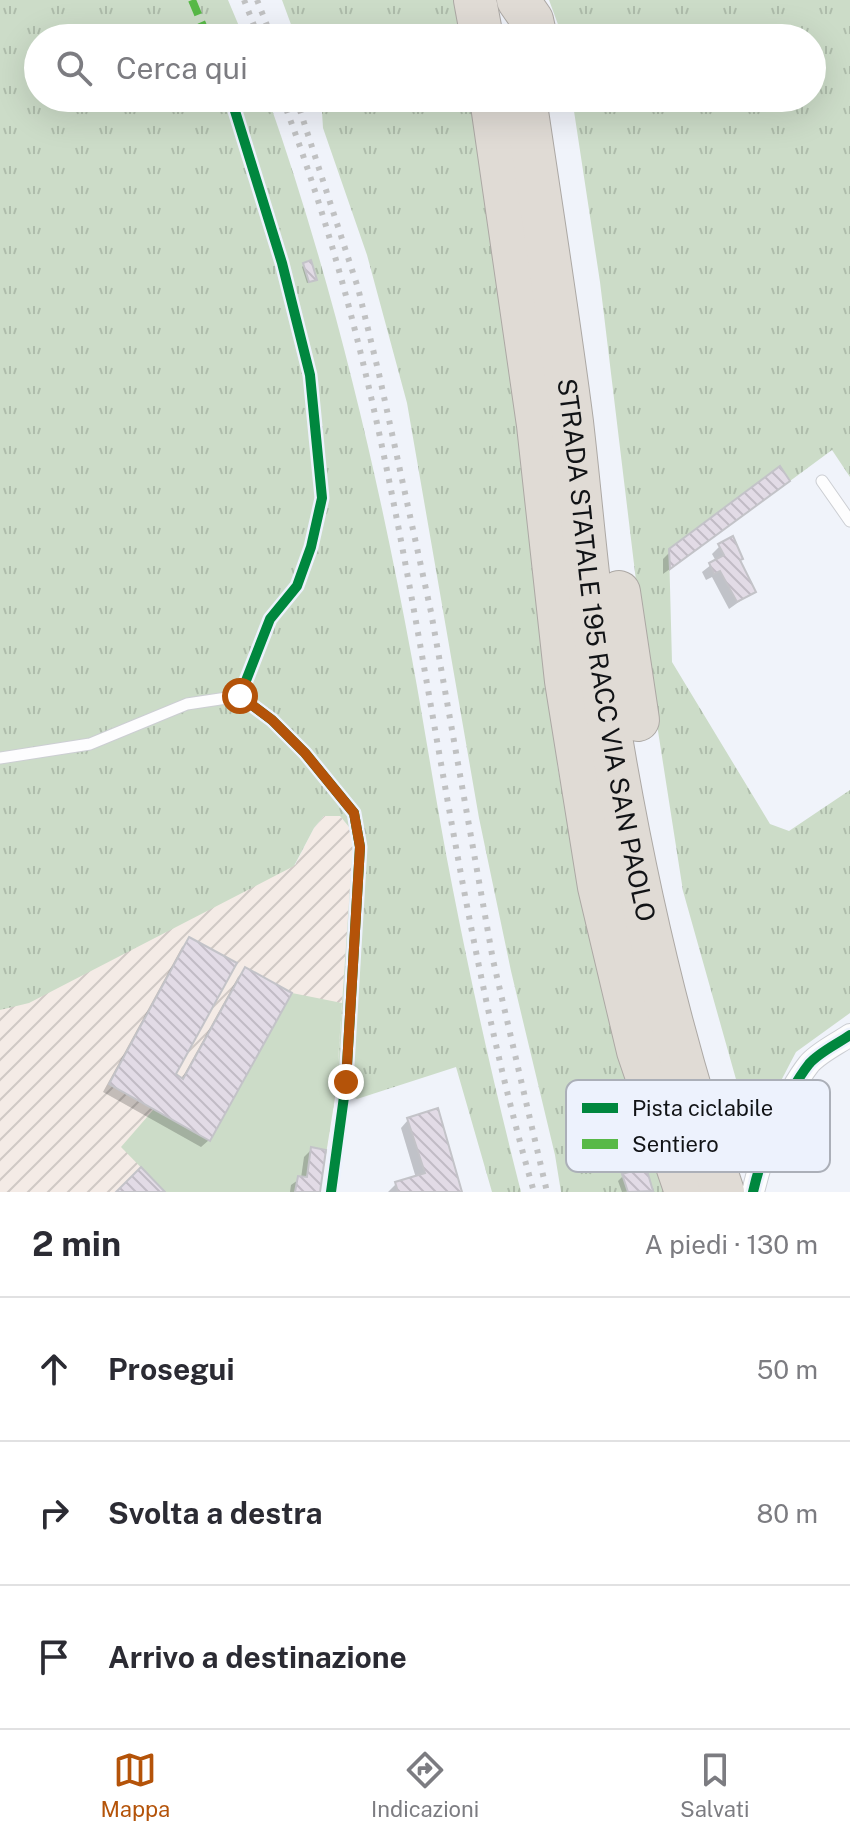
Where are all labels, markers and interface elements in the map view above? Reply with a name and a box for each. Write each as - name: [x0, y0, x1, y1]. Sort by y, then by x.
- search box: [24, 24, 826, 112]
- icon: search: [52, 46, 96, 90]
- text: Cerca qui: [116, 50, 248, 86]
- street label: STRADA STATALE 195 RACC VIA SAN PAOLO: [551, 376, 662, 924]
- route start: [222, 678, 258, 714]
- route end: [328, 1064, 364, 1100]
- legend: [566, 1080, 830, 1172]
- text: Pista ciclabile: [632, 1095, 773, 1121]
- text: Sentiero: [632, 1131, 719, 1157]
- text: 2 min: [32, 1224, 121, 1264]
- text: A piedi · 130 m: [645, 1229, 818, 1260]
- icon: ahead: [32, 1347, 76, 1391]
- text: Prosegui: [108, 1351, 235, 1387]
- text: 50 m: [757, 1354, 818, 1385]
- icon: right: [32, 1491, 76, 1535]
- text: Svolta a destra: [108, 1495, 323, 1531]
- text: 80 m: [757, 1498, 818, 1529]
- icon: arrive: [32, 1635, 76, 1679]
- text: Arrivo a destinazione: [108, 1639, 407, 1675]
- tab: Mappa: [100, 1748, 170, 1822]
- tab: Indicazioni: [371, 1748, 479, 1822]
- tab: Salvati: [680, 1748, 750, 1822]

